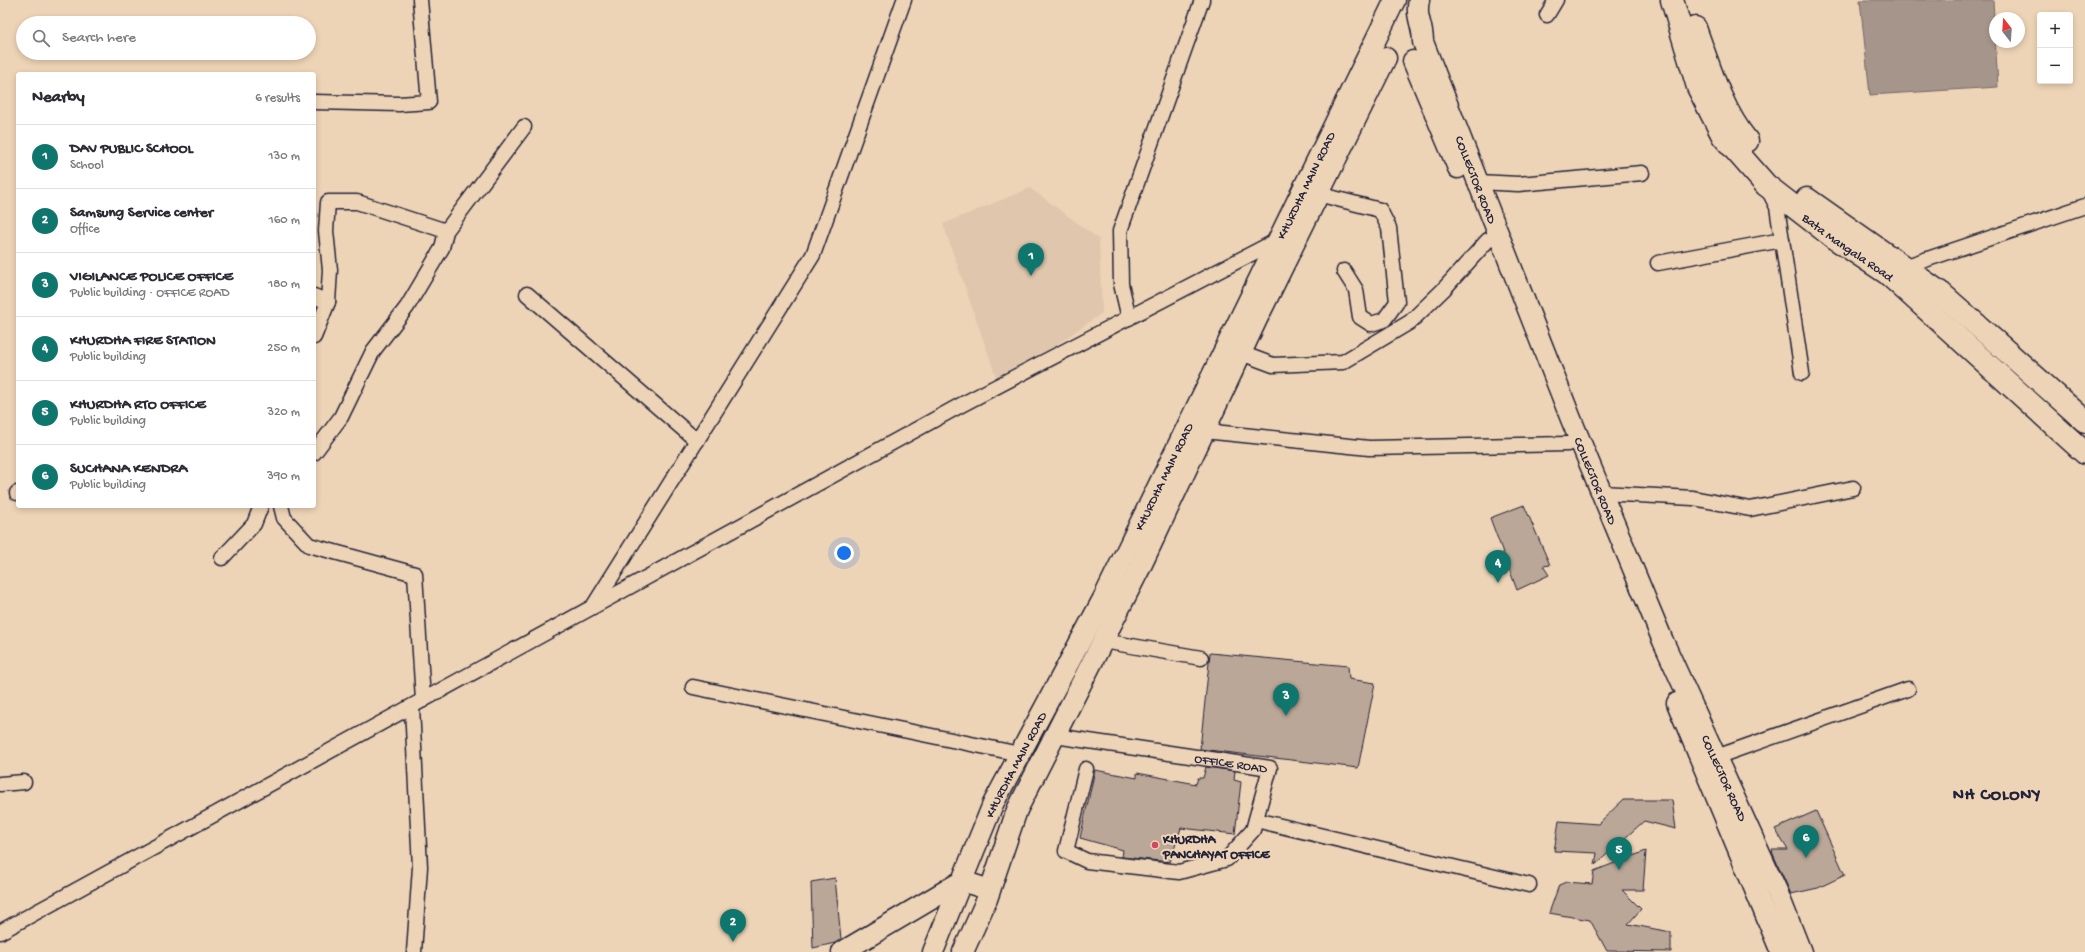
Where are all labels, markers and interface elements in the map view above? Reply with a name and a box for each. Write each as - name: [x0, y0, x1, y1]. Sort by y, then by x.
- north arrow: [1989, 12, 2025, 48]
- map controls: [2037, 12, 2073, 84]
- button: +: [2037, 12, 2073, 48]
- search box: [16, 16, 316, 60]
- icon: search: [30, 27, 52, 49]
- text: Search here: [62, 29, 136, 47]
- button: −: [2037, 48, 2073, 84]
- text: Nearby: [32, 88, 85, 108]
- text: 6 results: [255, 91, 300, 106]
- street label: KHURDHA MAIN ROAD: [1275, 129, 1340, 242]
- street label: COLLECTOR ROAD: [1451, 134, 1499, 227]
- text: DAV PUBLIC SCHOOL: [70, 140, 193, 158]
- text: 1: [42, 149, 48, 164]
- text: 130 m: [268, 149, 300, 164]
- text: School: [70, 158, 104, 173]
- text: Samsung Service center: [70, 204, 213, 222]
- street label: Bata Mangala Road: [1798, 210, 1897, 286]
- text: 2: [42, 213, 48, 228]
- text: 160 m: [268, 213, 300, 228]
- text: Office: [70, 222, 100, 237]
- pin: 1: [1018, 243, 1044, 276]
- text: VIGILANCE POLICE OFFICE: [70, 268, 233, 286]
- text: 3: [42, 277, 48, 292]
- text: 180 m: [268, 277, 300, 292]
- text: Public building · OFFICE ROAD: [70, 286, 229, 301]
- text: KHURDHA FIRE STATION: [70, 332, 216, 350]
- text: 4: [42, 341, 48, 356]
- text: 250 m: [267, 341, 300, 356]
- text: Public building: [70, 350, 146, 365]
- text: KHURDHA RTO OFFICE: [70, 396, 206, 414]
- text: 5: [42, 405, 48, 420]
- text: 320 m: [267, 405, 300, 420]
- text: Public building: [70, 414, 146, 429]
- street label: KHURDHA MAIN ROAD: [1133, 421, 1198, 534]
- street label: COLLECTOR ROAD: [1569, 435, 1619, 528]
- text: SUCHANA KENDRA: [70, 460, 187, 478]
- text: 6: [42, 469, 48, 484]
- text: 390 m: [267, 469, 300, 484]
- text: Public building: [70, 478, 146, 493]
- your location: [834, 543, 854, 563]
- pin: 4: [1485, 550, 1511, 583]
- pin: 3: [1273, 683, 1299, 716]
- street label: KHURDHA MAIN ROAD: [983, 709, 1051, 820]
- street label: COLLECTOR ROAD: [1697, 733, 1749, 825]
- street label: OFFICE ROAD: [1193, 752, 1269, 778]
- district label: NH COLONY: [1953, 786, 2041, 806]
- pin: 6: [1793, 825, 1819, 858]
- place label: KHURDHA PANCHAYAT OFFICE: [1162, 833, 1271, 863]
- pin: 5: [1606, 837, 1632, 870]
- marker: KHURDHA PANCHAYAT OFFICE: [1150, 840, 1160, 850]
- pin: 2: [720, 909, 746, 942]

